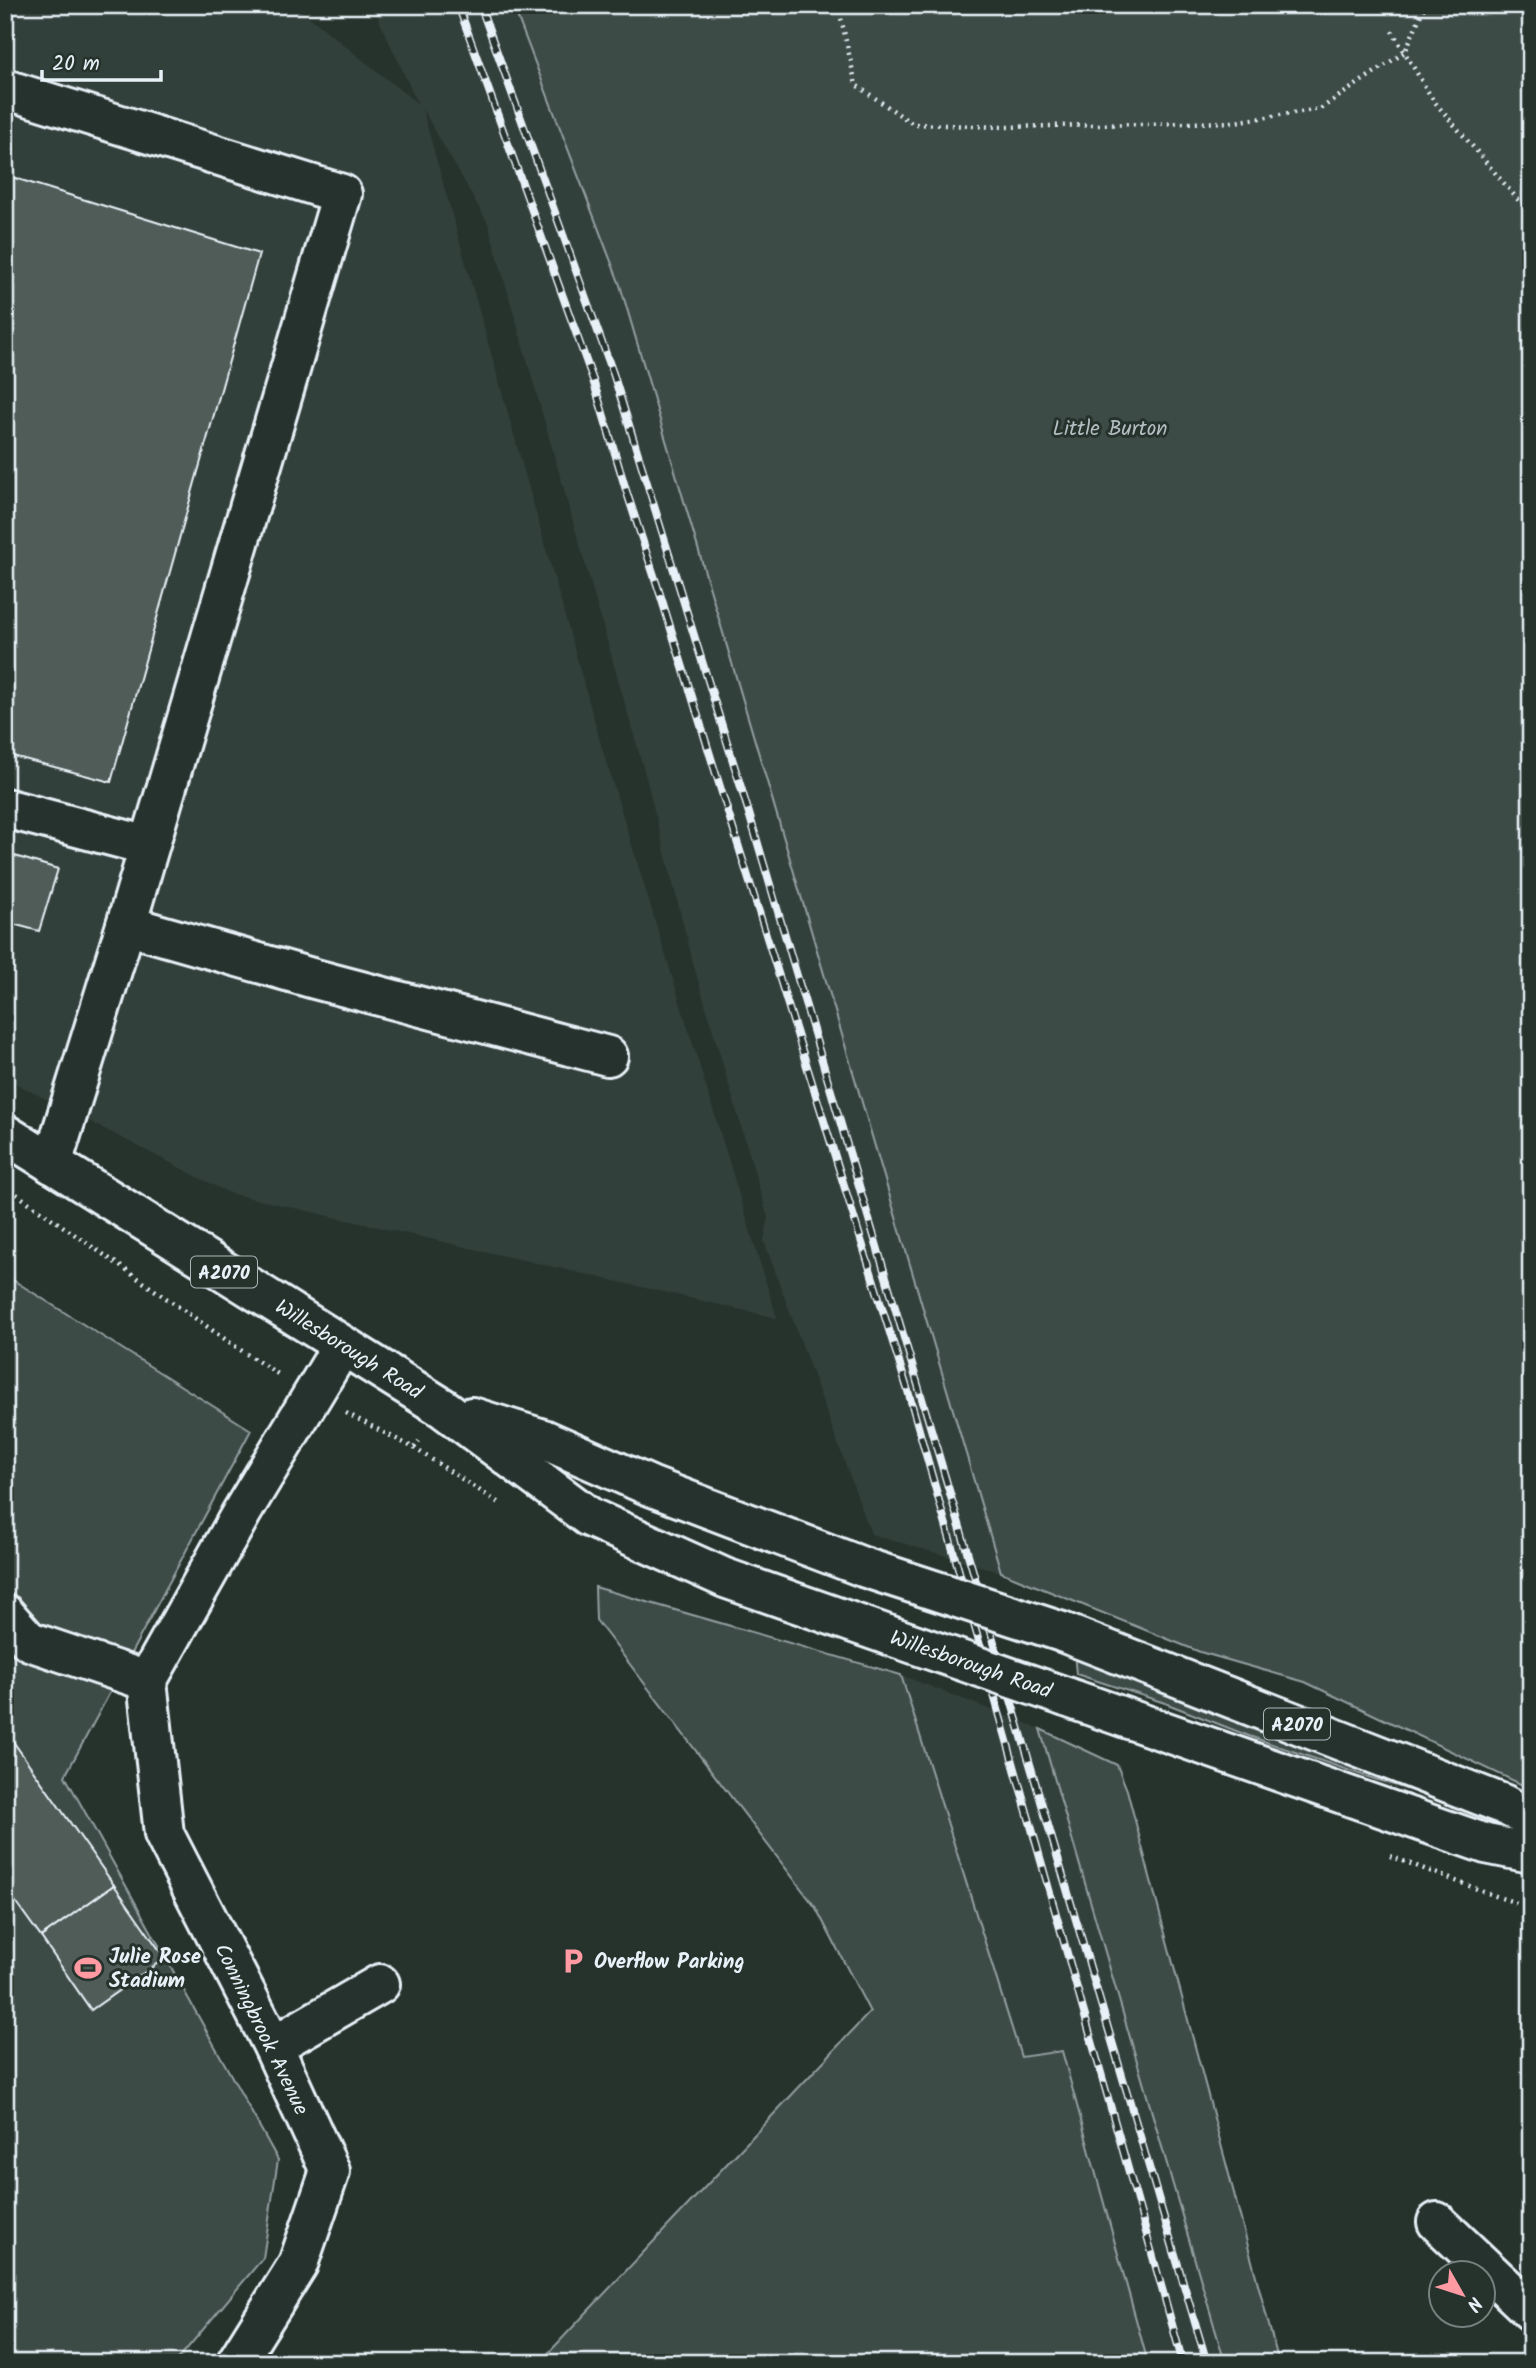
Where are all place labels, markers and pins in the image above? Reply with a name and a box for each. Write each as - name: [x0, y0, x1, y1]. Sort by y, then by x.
- place label: Julie Rose Stadium: [109, 1941, 201, 1998]
- parking icon: Overflow Parking: [558, 1946, 588, 1976]
- place label: Overflow Parking: [594, 1946, 745, 1979]
- sports icon: Julie Rose Stadium: [73, 1953, 103, 1983]

